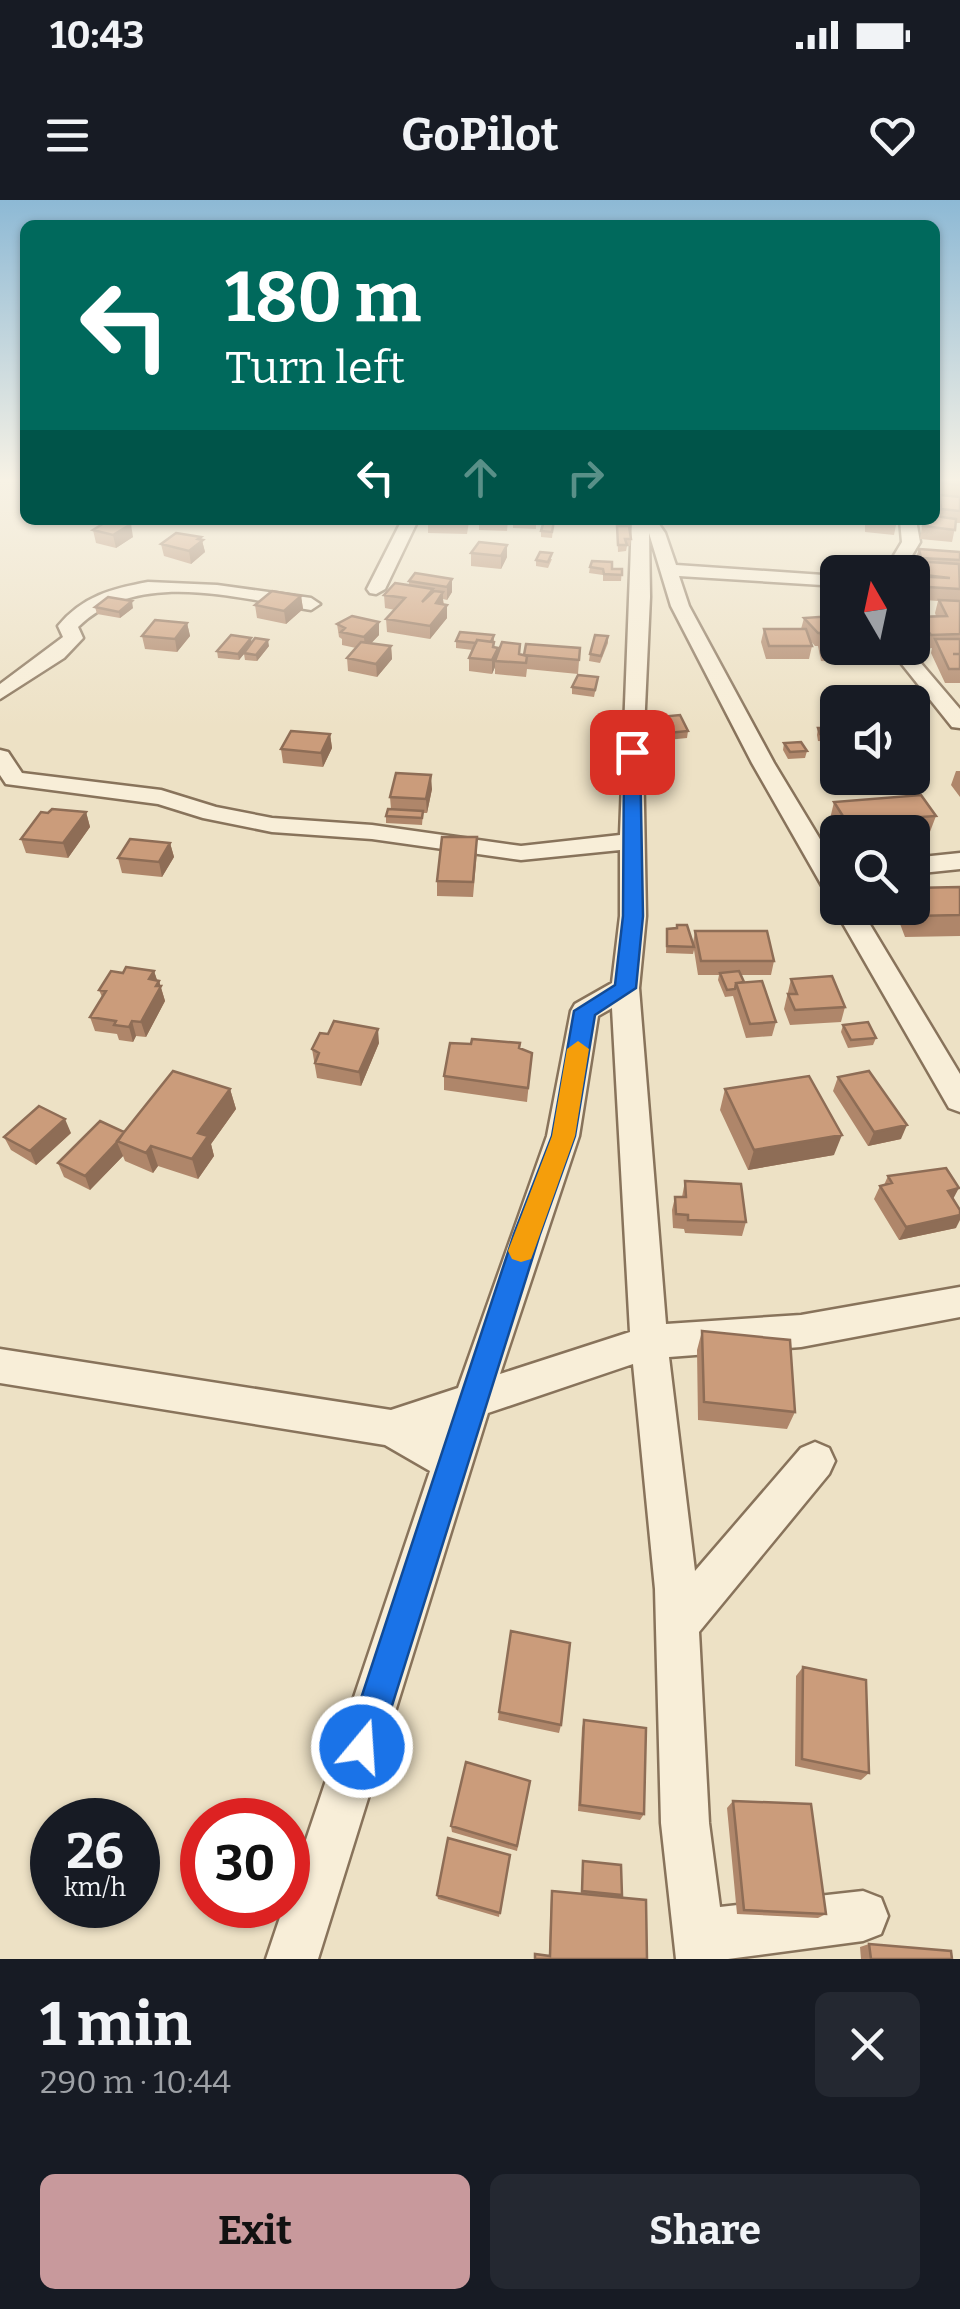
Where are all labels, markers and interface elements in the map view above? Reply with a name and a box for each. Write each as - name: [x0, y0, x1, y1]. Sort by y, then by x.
- text: 10:43: [50, 12, 144, 58]
- icon: menu: [40, 108, 95, 163]
- text: GoPilot: [401, 108, 559, 162]
- icon: heart: [865, 108, 920, 163]
- text: 180 m: [225, 256, 421, 340]
- icon: left: [60, 260, 190, 390]
- text: Turn left: [225, 341, 405, 395]
- icon: left: [348, 450, 403, 505]
- icon: ahead: [453, 450, 508, 505]
- icon: right: [558, 450, 613, 505]
- north arrow: [820, 555, 930, 665]
- map controls: [820, 555, 930, 925]
- button: sound: [820, 685, 930, 795]
- pin: [590, 710, 675, 795]
- icon: arrive: [605, 725, 660, 780]
- button: search: [820, 815, 930, 925]
- position arrow: [310, 1695, 414, 1799]
- speed limit sign: 30: [180, 1798, 310, 1928]
- text: 26: [66, 1821, 124, 1881]
- text: km/h: [64, 1873, 126, 1903]
- text: 1 min: [40, 1989, 192, 2061]
- button: close: [815, 1992, 920, 2097]
- text: 290 m · 10:44: [40, 2063, 231, 2101]
- button: Exit: [40, 2174, 470, 2289]
- button: Share: [490, 2174, 920, 2289]

